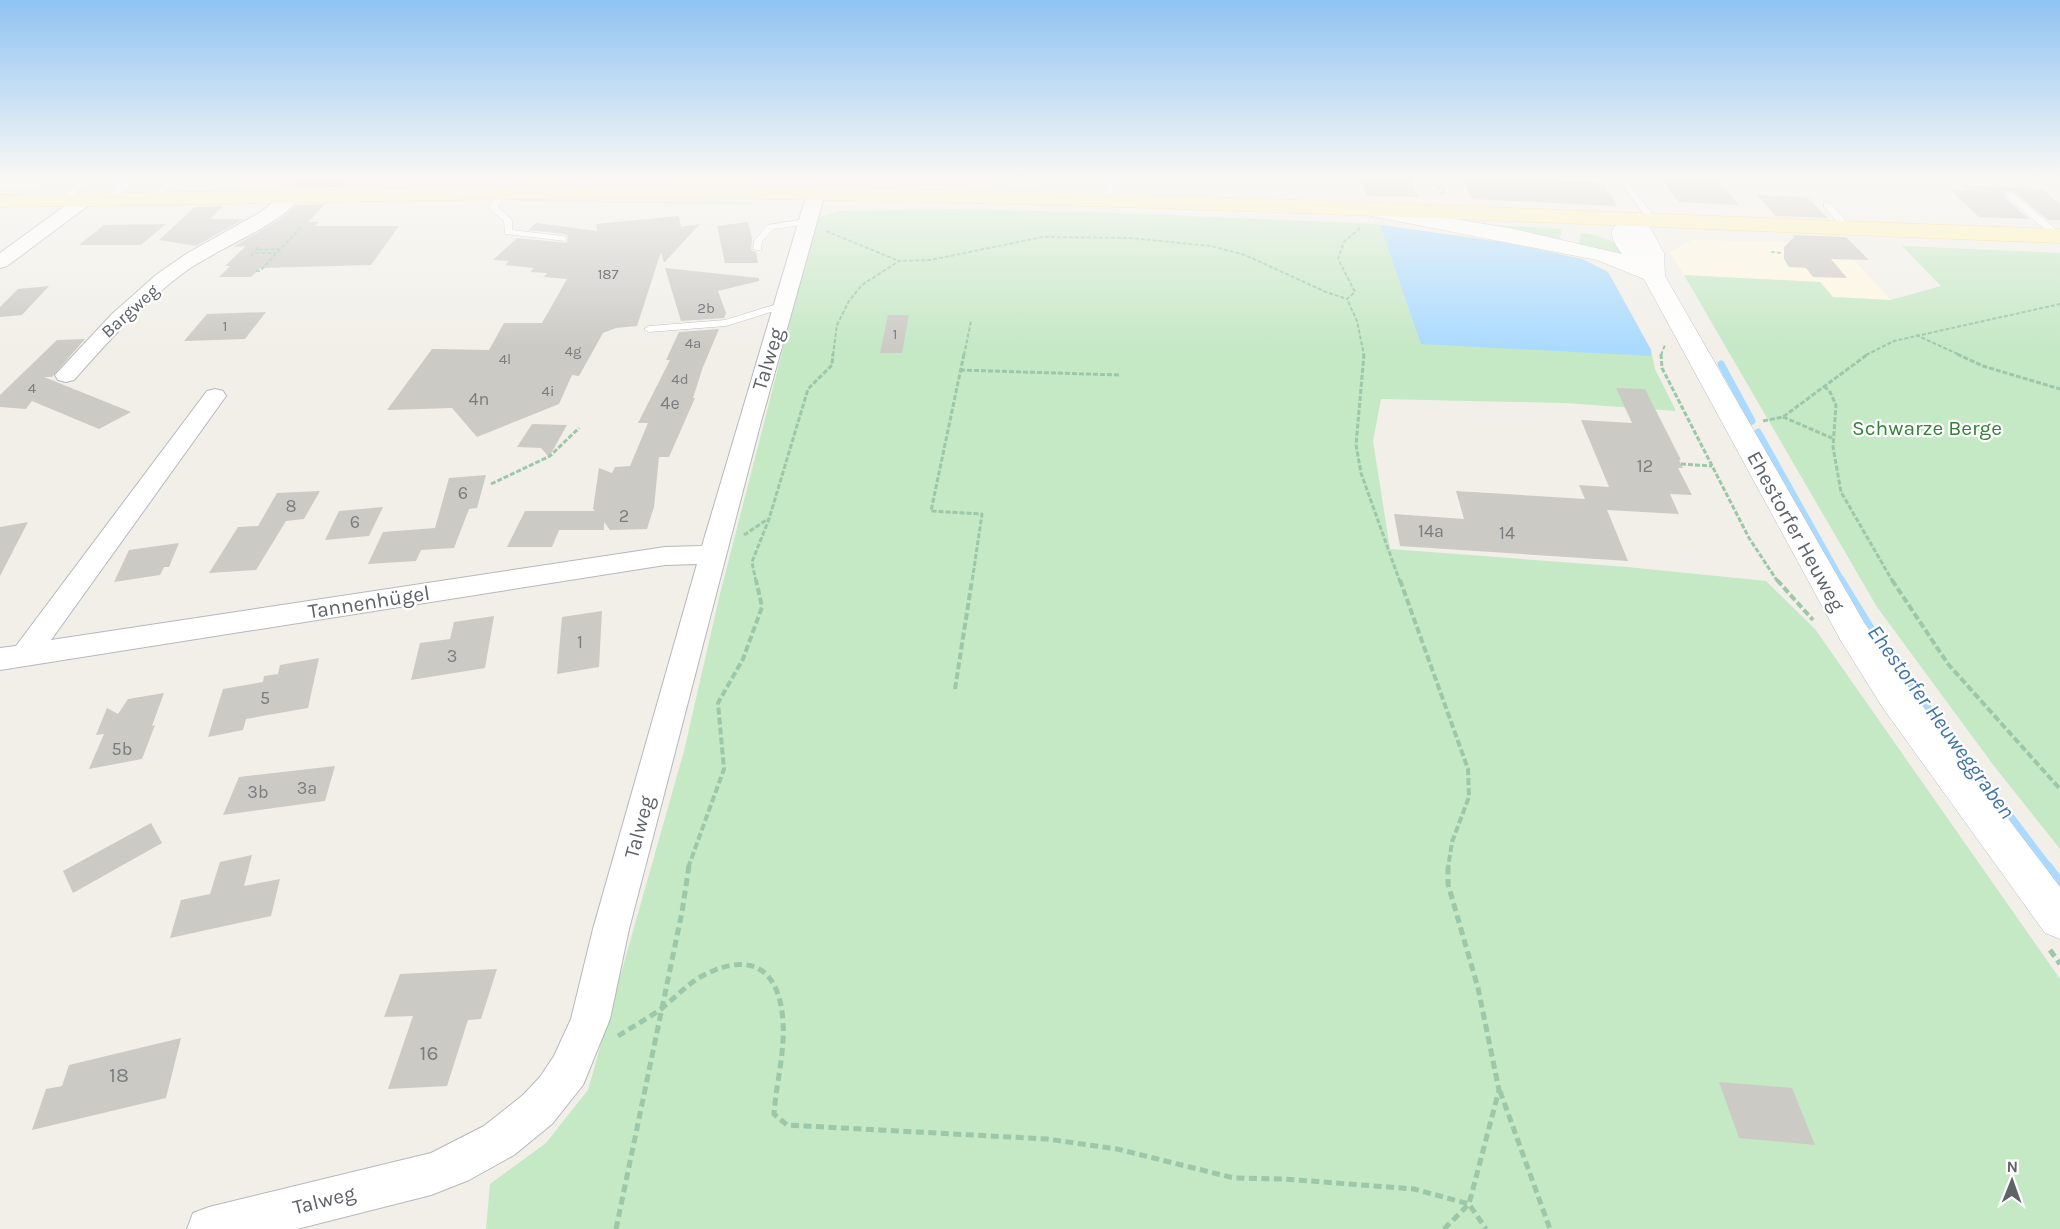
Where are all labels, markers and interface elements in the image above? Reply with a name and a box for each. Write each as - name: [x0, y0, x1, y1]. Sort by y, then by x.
- house number: 187: [597, 265, 619, 283]
- street label: Bargweg: [97, 279, 163, 343]
- house number: 2b: [697, 299, 715, 317]
- house number: 1: [223, 317, 227, 335]
- street label: Talweg: [747, 325, 789, 393]
- house number: 1: [893, 325, 897, 343]
- house number: 4a: [685, 334, 701, 352]
- house number: 4g: [565, 342, 582, 360]
- house number: 4l: [499, 350, 511, 368]
- house number: 4d: [671, 370, 689, 388]
- house number: 4: [28, 379, 37, 397]
- house number: 4i: [542, 382, 554, 400]
- house number: 4n: [469, 388, 489, 410]
- house number: 4e: [660, 392, 680, 414]
- park label: Schwarze Berge: [1852, 416, 2002, 440]
- street label: Ehestorfer Heuweg: [1742, 447, 1850, 615]
- house number: 12: [1637, 455, 1653, 477]
- house number: 6: [458, 482, 468, 504]
- house number: 8: [285, 495, 297, 517]
- house number: 2: [619, 505, 629, 527]
- house number: 6: [350, 511, 360, 533]
- house number: 14a: [1418, 520, 1444, 542]
- house number: 14: [1499, 522, 1515, 544]
- street label: Tannenhügel: [306, 581, 432, 623]
- water label: Ehestorfer Heuweggraben: [1862, 620, 2020, 824]
- house number: 1: [577, 631, 583, 653]
- house number: 3: [447, 645, 457, 667]
- house number: 5: [260, 687, 270, 709]
- house number: 5b: [112, 738, 132, 760]
- house number: 3a: [297, 777, 317, 799]
- house number: 3b: [247, 781, 269, 803]
- street label: Talweg: [619, 793, 659, 861]
- house number: 16: [420, 1041, 438, 1065]
- house number: 18: [109, 1063, 129, 1087]
- north arrow: [1982, 1151, 2042, 1211]
- text: N: [2006, 1157, 2018, 1176]
- street label: Talweg: [290, 1181, 358, 1219]

